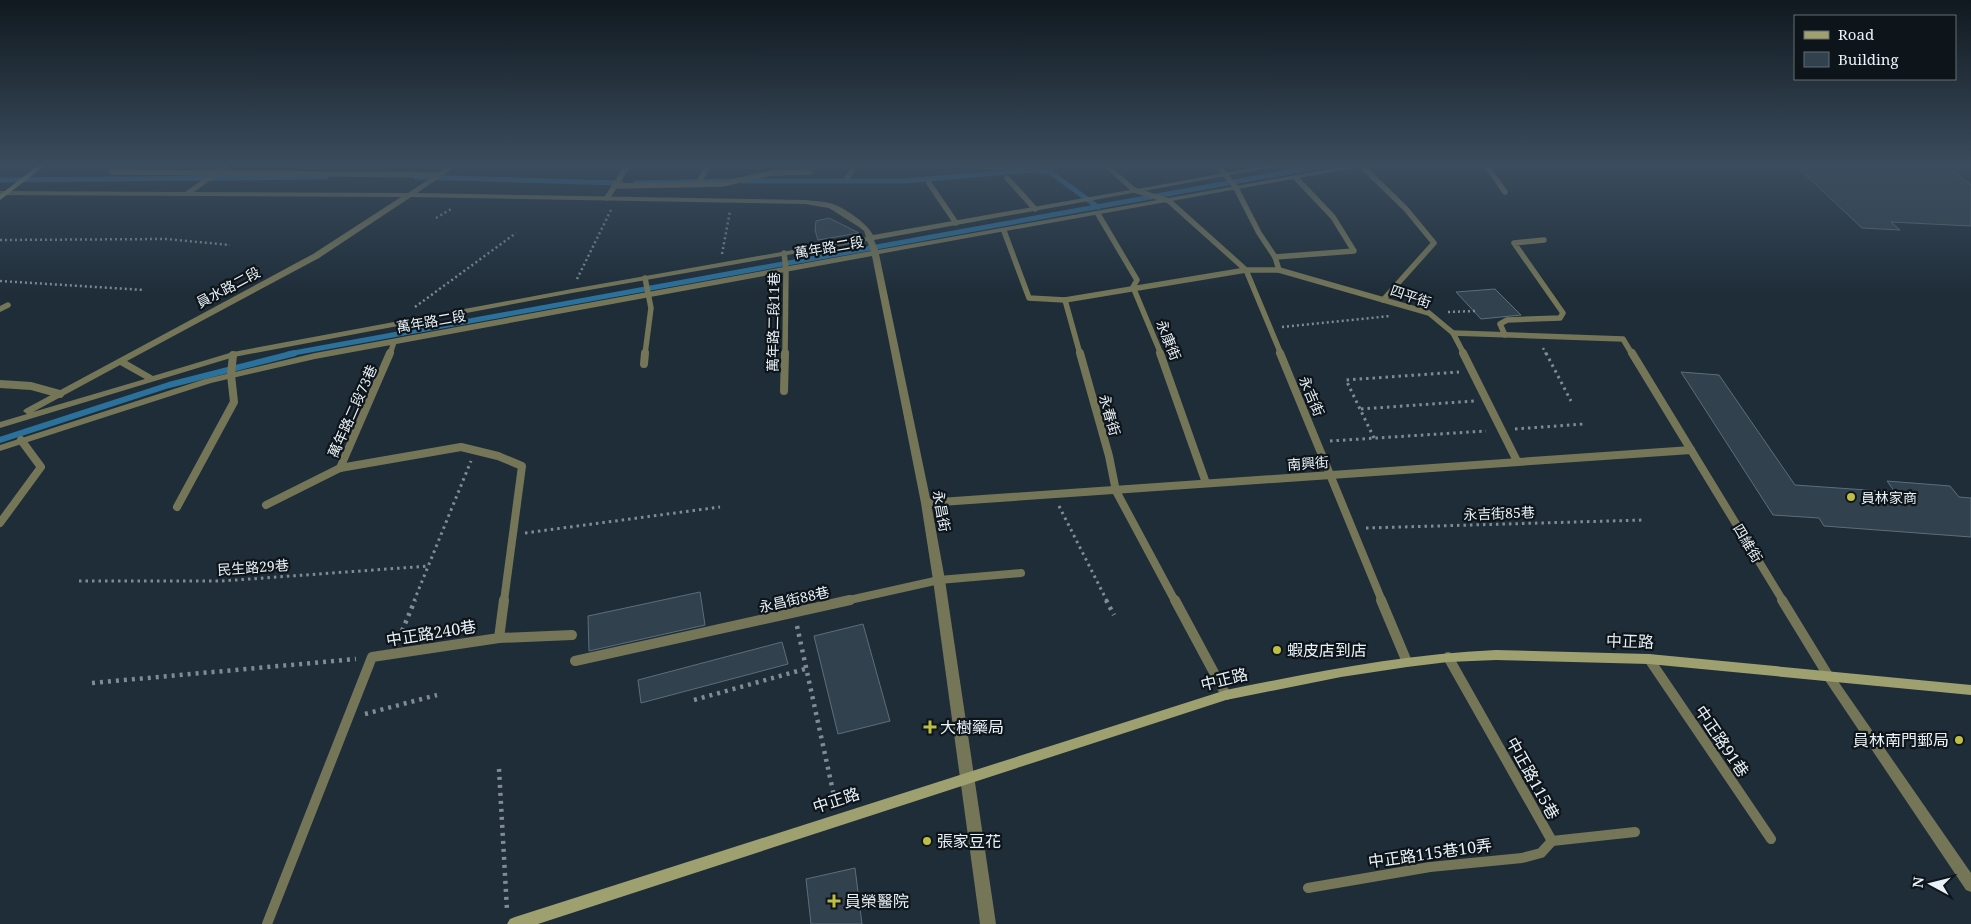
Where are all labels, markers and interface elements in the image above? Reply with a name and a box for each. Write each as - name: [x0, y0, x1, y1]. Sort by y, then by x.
- legend: [1794, 15, 1956, 80]
- text: Road: [1838, 24, 1874, 44]
- text: Building: [1838, 49, 1899, 69]
- street label: 萬年路二段: [793, 232, 865, 262]
- street label: 員水路二段: [193, 262, 263, 312]
- street label: 萬年路二段11巷: [763, 272, 783, 372]
- street label: 四平街: [1388, 280, 1434, 312]
- street label: 萬年路二段: [395, 306, 467, 336]
- street label: 永康街: [1152, 317, 1186, 363]
- street label: 萬年路二段73巷: [323, 362, 381, 460]
- street label: 永吉街: [1295, 373, 1329, 419]
- street label: 永春街: [1095, 392, 1125, 438]
- street label: 南興街: [1286, 452, 1330, 474]
- place label: 員林家商: [1861, 488, 1917, 507]
- street label: 永昌街: [929, 489, 955, 533]
- marker: 員林家商: [1845, 491, 1857, 503]
- street label: 永吉街85巷: [1463, 502, 1535, 524]
- street label: 四維街: [1729, 520, 1767, 566]
- street label: 民生路29巷: [217, 555, 289, 579]
- street label: 永昌街88巷: [757, 582, 831, 616]
- street label: 中正路240巷: [384, 615, 478, 651]
- street label: 中正路: [1606, 629, 1654, 653]
- place label: 蝦皮店到店: [1287, 639, 1367, 661]
- marker: 蝦皮店到店: [1271, 644, 1283, 656]
- street label: 中正路: [1198, 663, 1250, 695]
- street label: 中正路91巷: [1690, 701, 1754, 781]
- place label: 大樹藥局: [940, 716, 1004, 738]
- marker: 大樹藥局: [924, 721, 936, 733]
- place label: 員林南門郵局: [1853, 729, 1949, 751]
- street label: 中正路115巷: [1501, 733, 1565, 823]
- marker: 員林南門郵局: [1953, 734, 1965, 746]
- street label: 中正路: [810, 782, 862, 818]
- place label: 張家豆花: [937, 830, 1001, 852]
- street label: 中正路115巷10弄: [1367, 833, 1493, 873]
- marker: 張家豆花: [921, 835, 933, 847]
- north arrow: [1906, 859, 1956, 909]
- text: N: [1907, 876, 1928, 889]
- place label: 員榮醫院: [845, 890, 909, 912]
- marker: 員榮醫院: [827, 894, 841, 908]

